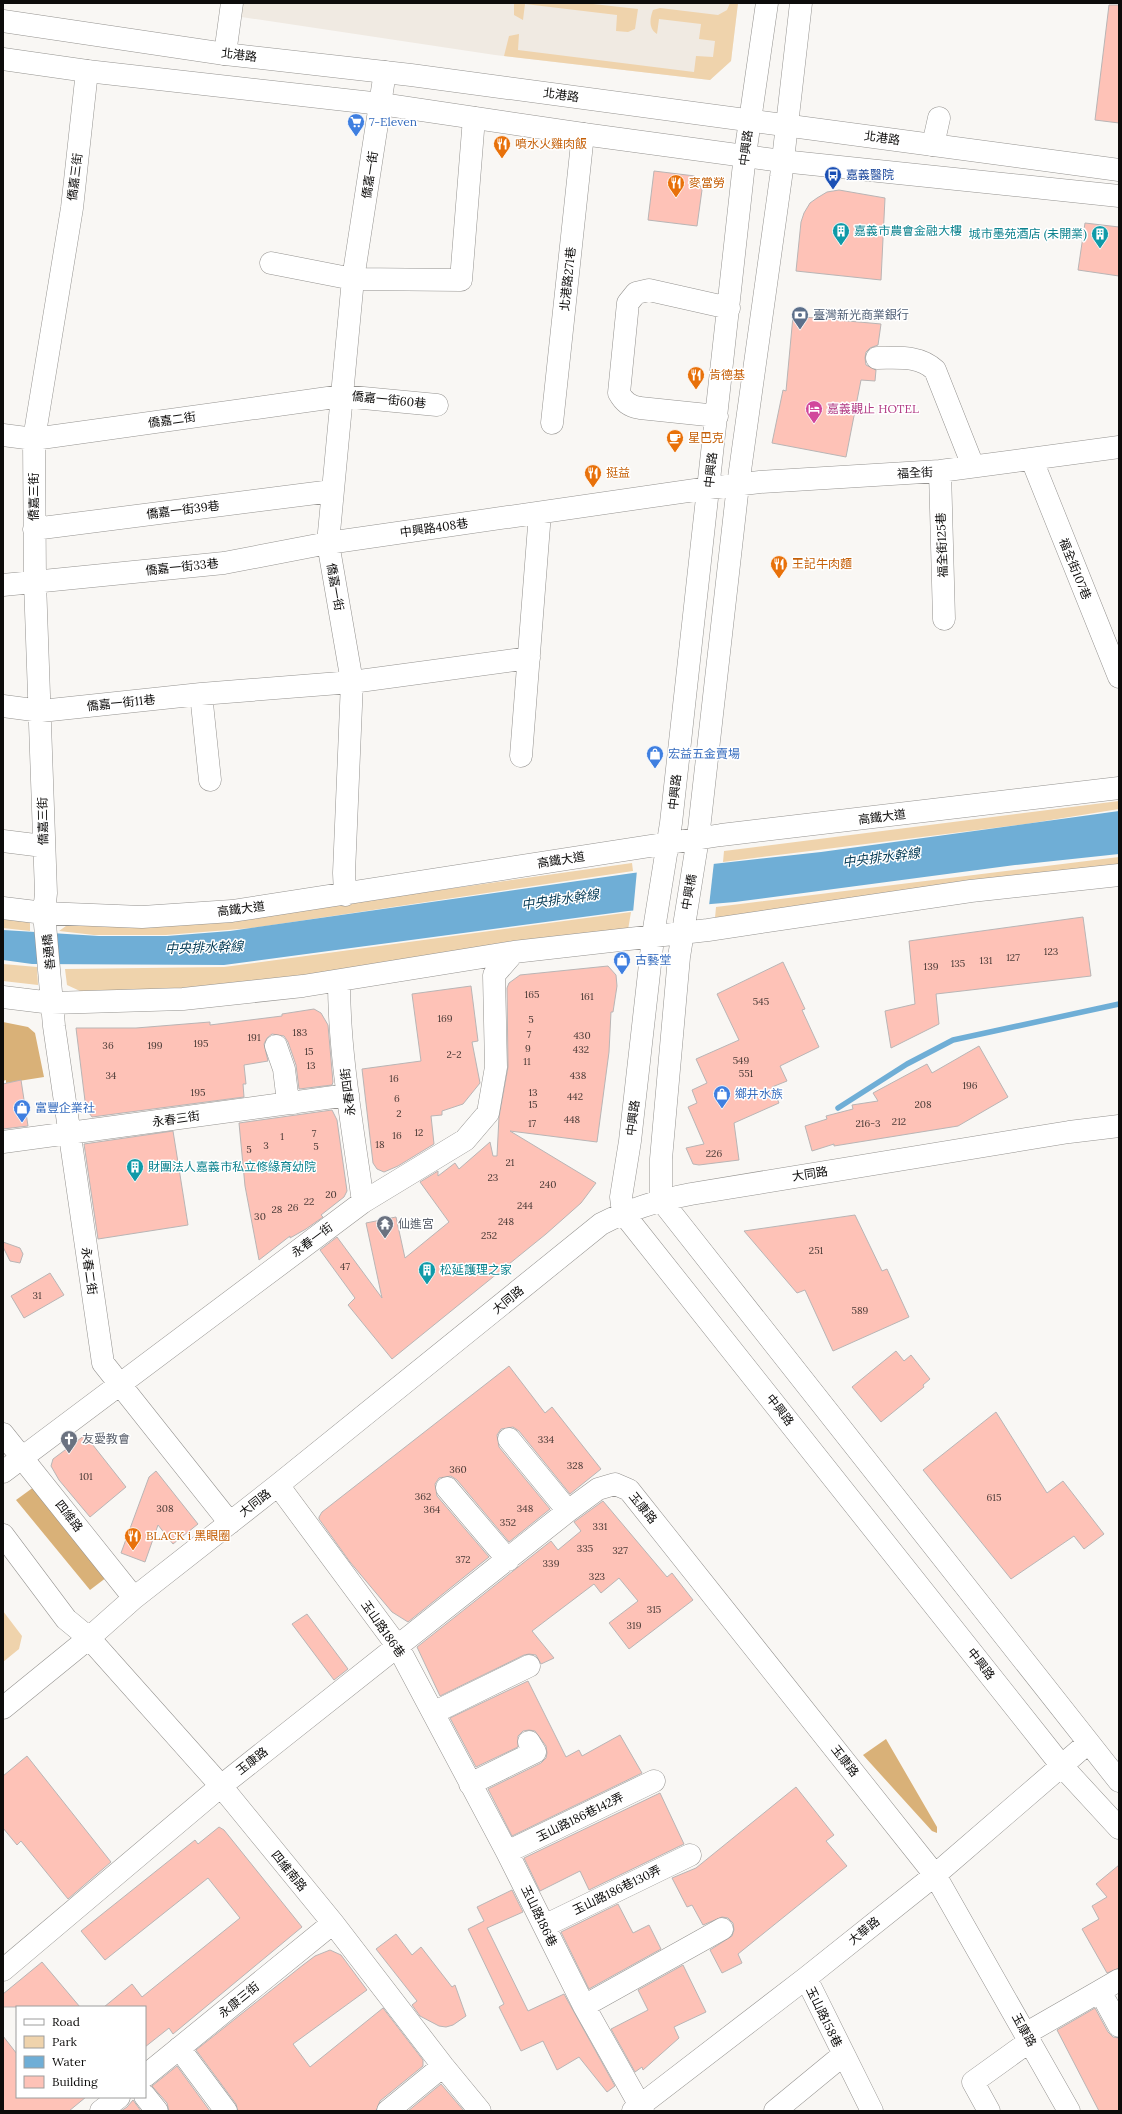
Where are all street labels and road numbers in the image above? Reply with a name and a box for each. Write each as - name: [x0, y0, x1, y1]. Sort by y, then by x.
- street label: 北港路: [220, 45, 258, 64]
- street label: 北港路: [542, 85, 580, 104]
- street label: 北港路: [863, 128, 901, 147]
- street label: 中興路: [736, 129, 755, 167]
- street label: 僑嘉一街: [358, 150, 381, 200]
- street label: 僑嘉三街: [64, 152, 85, 202]
- street label: 北港路271巷: [557, 246, 578, 312]
- street label: 僑嘉一街60巷: [351, 388, 427, 411]
- street label: 僑嘉二街: [147, 409, 197, 430]
- street label: 中興路: [701, 451, 720, 489]
- street label: 福全街: [897, 464, 933, 481]
- street label: 僑嘉三街: [26, 473, 41, 521]
- street label: 僑嘉一街39巷: [145, 498, 220, 521]
- street label: 福全街125巷: [933, 512, 950, 578]
- street label: 中興路408巷: [399, 515, 469, 540]
- street label: 福全街107巷: [1056, 536, 1095, 602]
- street label: 僑嘉一街33巷: [145, 555, 219, 578]
- street label: 僑嘉一街: [324, 562, 347, 612]
- street label: 僑嘉一街11巷: [86, 691, 156, 714]
- street label: 中興路: [665, 773, 684, 811]
- street label: 僑嘉三街: [35, 797, 50, 845]
- street label: 高鐵大道: [857, 806, 907, 827]
- street label: 高鐵大道: [536, 848, 586, 871]
- street label: 中興橋: [678, 873, 699, 911]
- street label: 高鐵大道: [216, 898, 266, 919]
- street label: 善通橋: [39, 933, 58, 971]
- street label: 永春四街: [337, 1067, 358, 1117]
- street label: 中興路: [623, 1099, 642, 1137]
- street label: 永春三街: [151, 1108, 201, 1129]
- street label: 大同路: [791, 1163, 829, 1184]
- street label: 永春一街: [288, 1219, 335, 1260]
- street label: 永春二街: [79, 1246, 100, 1296]
- street label: 大同路: [489, 1282, 526, 1317]
- street label: 中興路: [763, 1391, 797, 1428]
- street label: 大同路: [236, 1486, 273, 1520]
- street label: 玉康路: [626, 1489, 661, 1526]
- street label: 四維路: [52, 1497, 86, 1534]
- street label: 玉山路186巷: [358, 1597, 408, 1660]
- street label: 中興路: [964, 1645, 998, 1682]
- street label: 玉康路: [828, 1742, 862, 1779]
- street label: 玉康路: [233, 1744, 270, 1778]
- street label: 玉山路186巷142弄: [534, 1789, 626, 1844]
- street label: 四維南路: [268, 1847, 310, 1894]
- street label: 玉山路186巷130弄: [570, 1862, 663, 1917]
- street label: 玉山路186巷: [518, 1883, 561, 1949]
- street label: 大華路: [845, 1913, 882, 1948]
- street label: 永康三街: [215, 1979, 262, 2021]
- street label: 玉山路158巷: [803, 1984, 846, 2050]
- street label: 玉康路: [1009, 2010, 1040, 2049]

